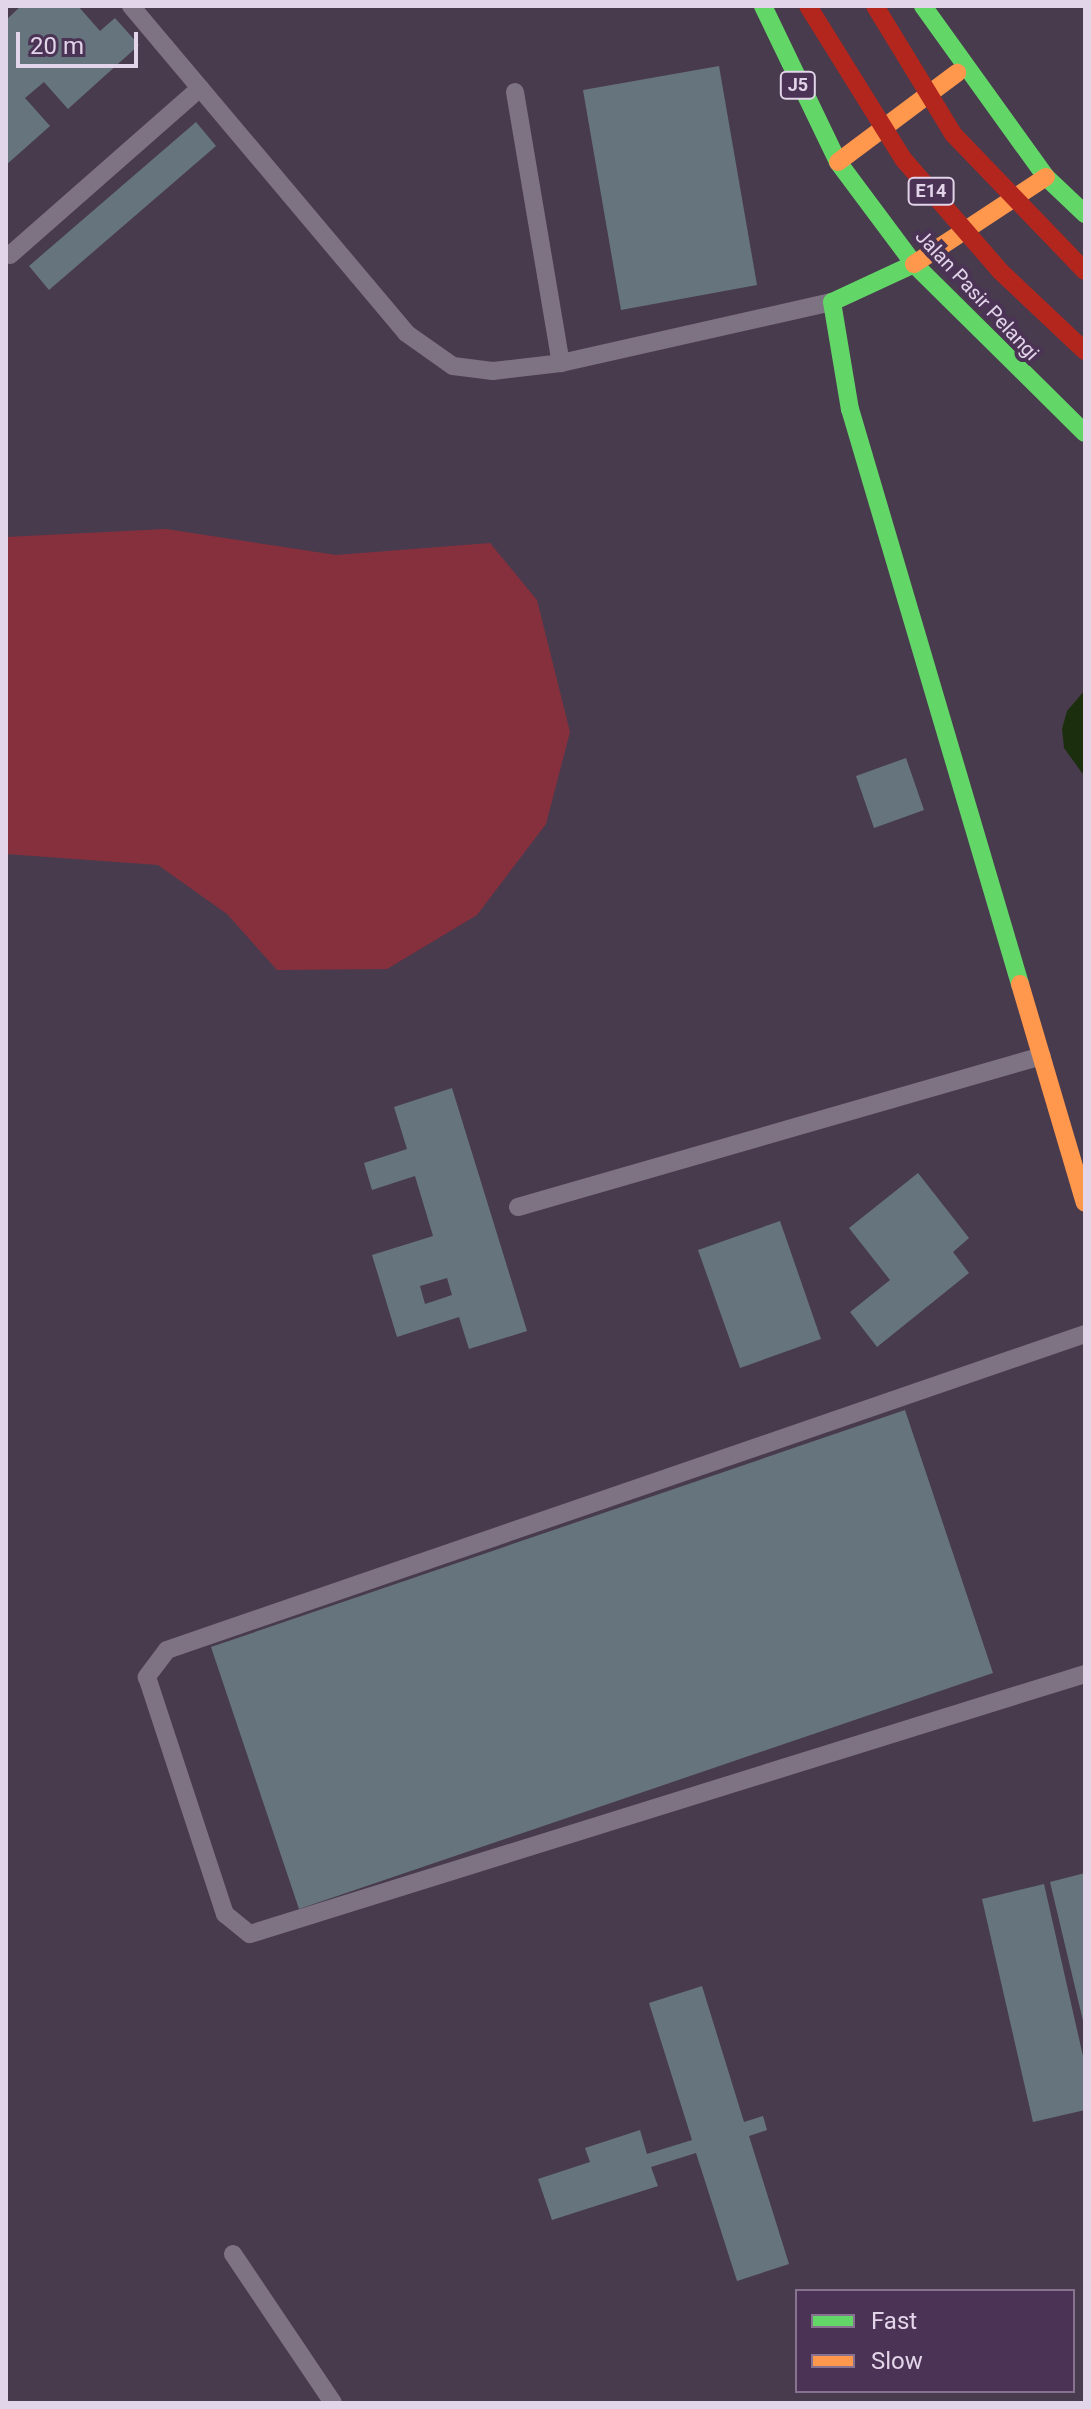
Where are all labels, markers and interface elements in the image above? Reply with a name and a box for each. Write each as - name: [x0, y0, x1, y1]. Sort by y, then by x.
- scale bar: [20, 16, 142, 66]
- text: 20 m: [30, 32, 84, 60]
- road number: J5: [778, 71, 818, 99]
- road number: E14: [907, 177, 955, 205]
- street label: Jalan Pasir Pelangi: [910, 225, 1044, 365]
- legend: [795, 2289, 1075, 2393]
- text: Fast: [871, 2307, 917, 2335]
- text: Slow: [871, 2347, 923, 2375]

